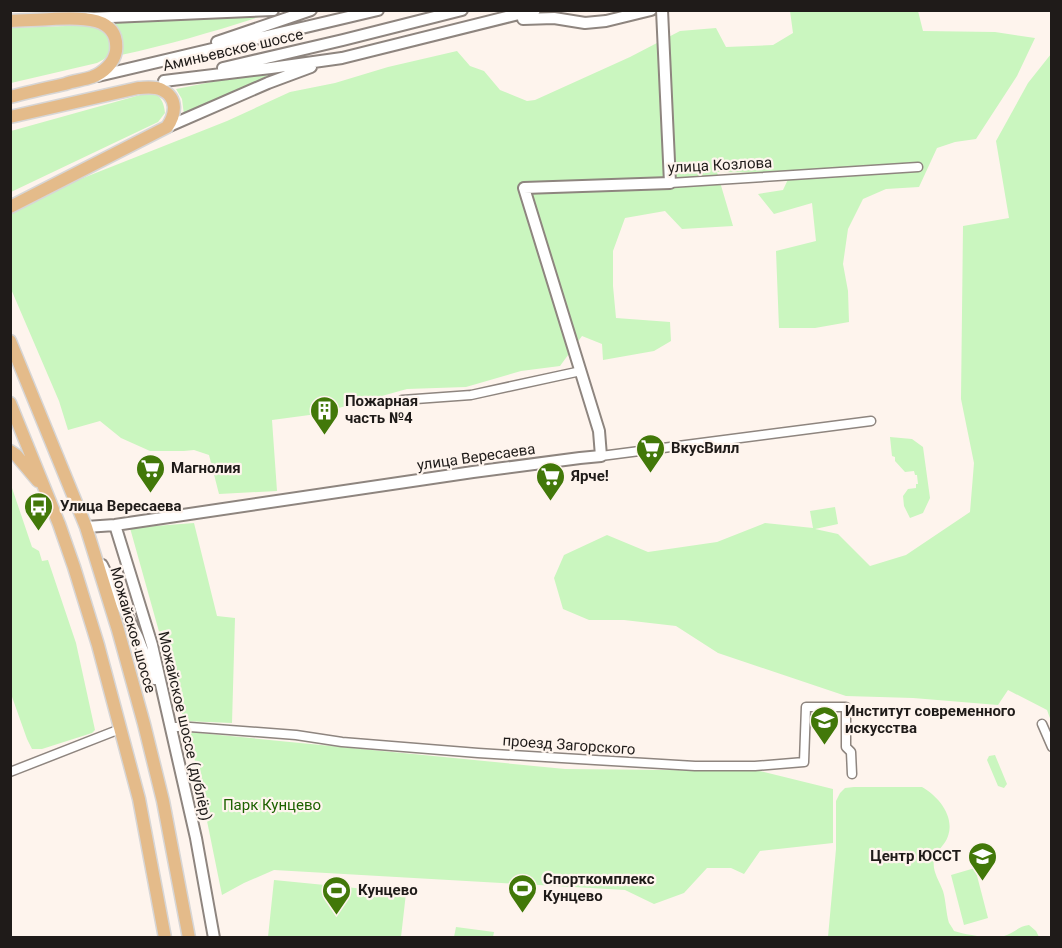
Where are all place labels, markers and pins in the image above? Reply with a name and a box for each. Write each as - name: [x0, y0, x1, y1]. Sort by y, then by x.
- place label: Пожарная часть №4: [345, 392, 418, 427]
- building icon: Пожарная часть №4: [308, 394, 340, 436]
- supermarket icon: ВкусВилл: [634, 432, 666, 474]
- place label: ВкусВилл: [671, 439, 739, 457]
- supermarket icon: Магнолия: [134, 452, 166, 494]
- place label: Магнолия: [171, 459, 241, 477]
- supermarket icon: Ярче!: [534, 460, 566, 502]
- place label: Ярче!: [570, 467, 609, 485]
- bus stop icon: Улица Вересаева: [23, 490, 55, 532]
- place label: Улица Вересаева: [60, 497, 182, 515]
- place label: Институт современного искусства: [845, 702, 1015, 737]
- school or university icon: Институт современного искусства: [808, 704, 840, 746]
- school or university icon: Центр ЮССТ: [966, 840, 998, 882]
- place label: Центр ЮССТ: [870, 847, 961, 865]
- place label: Спорткомплекс Кунцево: [543, 870, 655, 905]
- sports icon: Спорткомплекс Кунцево: [506, 872, 538, 914]
- sports icon: Кунцево: [321, 874, 353, 916]
- place label: Кунцево: [358, 881, 418, 899]

